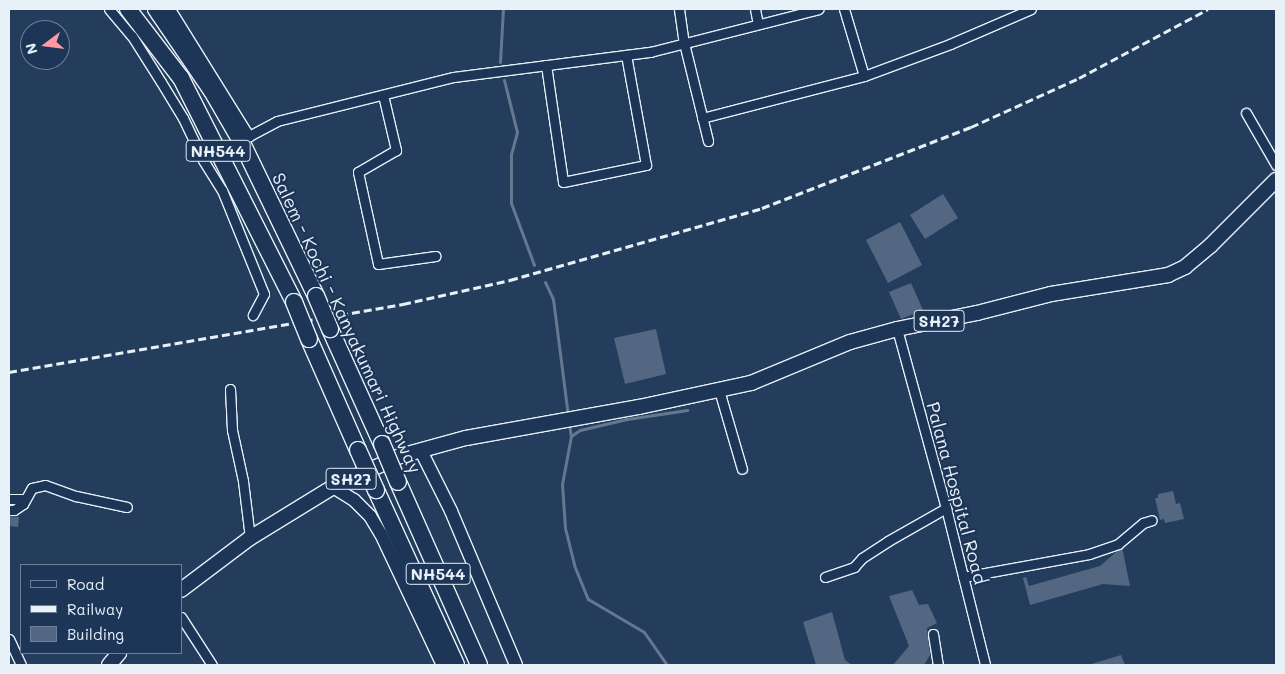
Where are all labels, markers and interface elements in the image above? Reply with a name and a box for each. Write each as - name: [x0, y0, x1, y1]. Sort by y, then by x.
- north arrow: [20, 20, 70, 70]
- text: N: [20, 41, 42, 56]
- road number: NH544: [186, 138, 250, 164]
- street label: Salem - Kochi - Kanyakumari Highway: [268, 169, 426, 477]
- road number: SH27: [913, 308, 965, 334]
- street label: Palana Hospital Road: [922, 399, 992, 587]
- road number: SH27: [325, 466, 377, 492]
- road number: NH544: [406, 560, 470, 588]
- legend: [20, 564, 182, 654]
- text: Road: [67, 574, 104, 594]
- text: Railway: [67, 599, 123, 619]
- text: Building: [67, 624, 124, 644]

